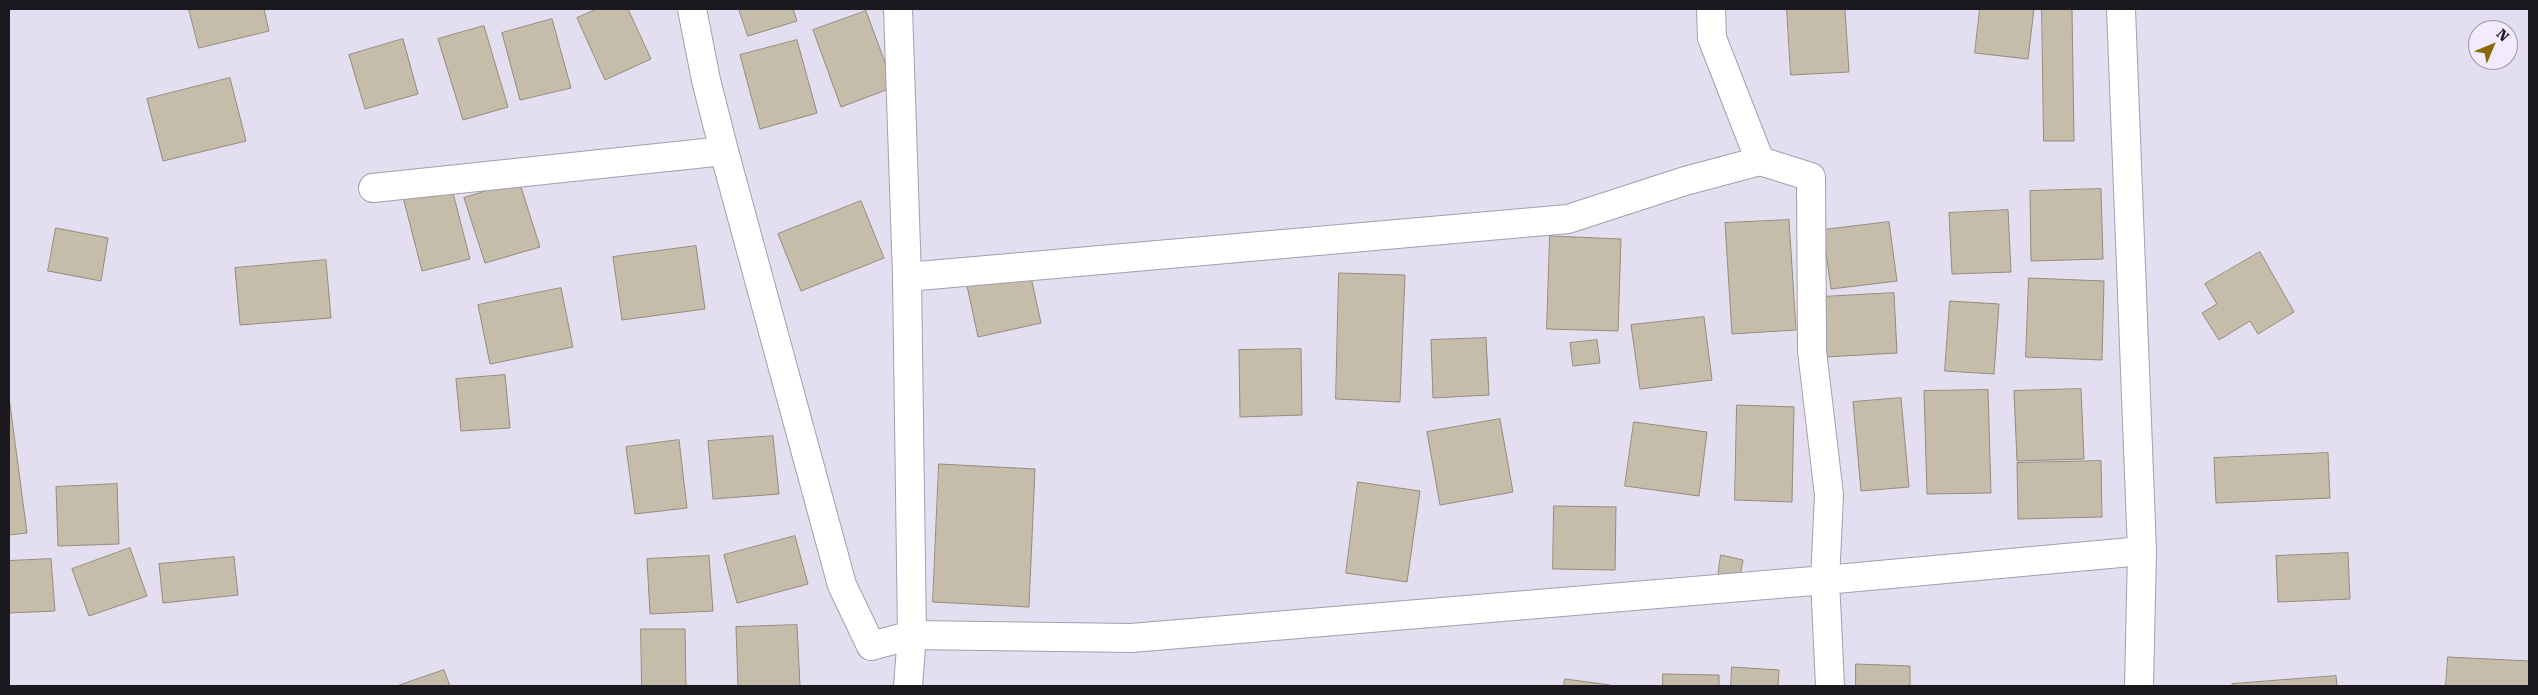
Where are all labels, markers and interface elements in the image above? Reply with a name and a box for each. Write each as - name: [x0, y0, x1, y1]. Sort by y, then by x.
- north arrow: [2468, 20, 2518, 70]
- text: N: [2493, 26, 2512, 45]

